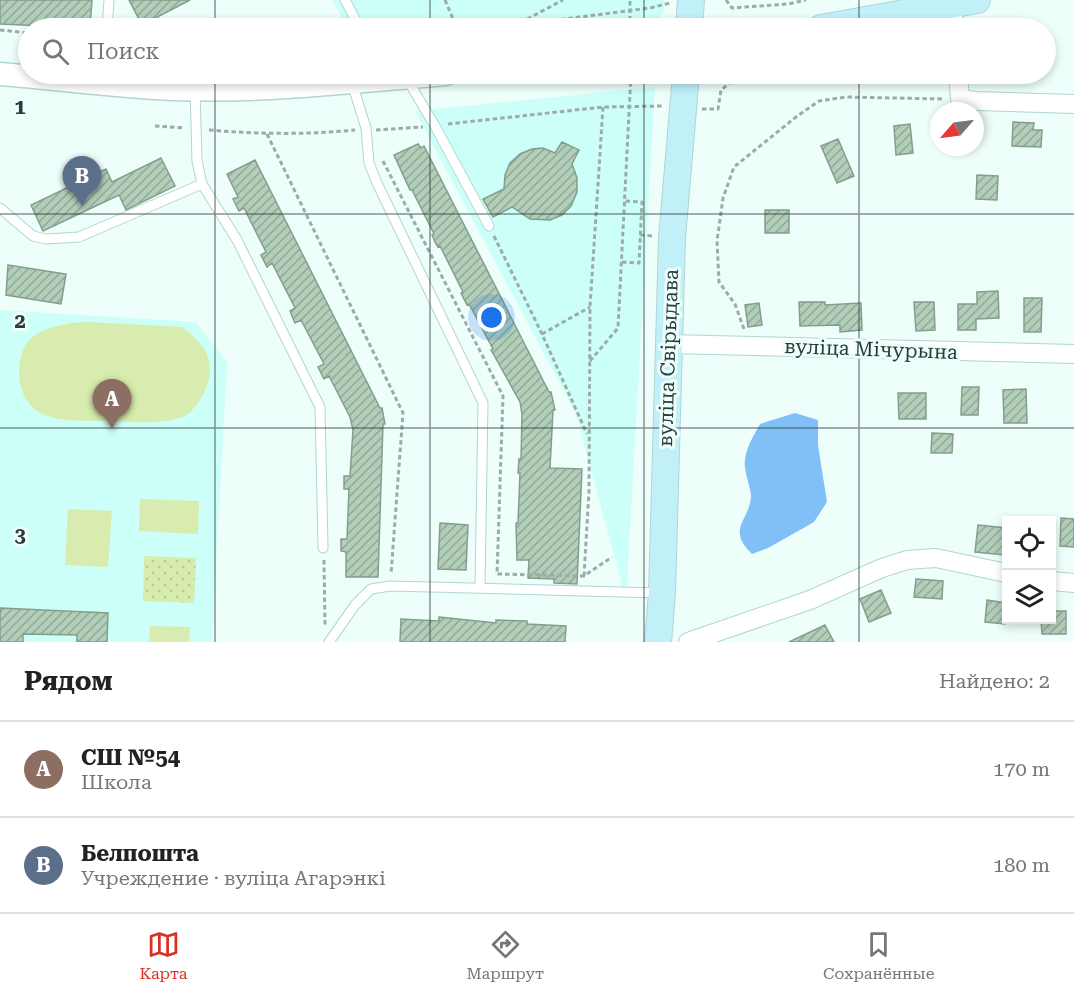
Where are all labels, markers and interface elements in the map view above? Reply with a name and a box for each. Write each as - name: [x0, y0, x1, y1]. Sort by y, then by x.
- search box: [18, 18, 1056, 84]
- icon: search: [39, 35, 72, 68]
- text: Поиск: [87, 39, 159, 64]
- text: 1: [14, 95, 26, 119]
- north arrow: [930, 102, 984, 156]
- pin: B: [62, 156, 101, 206]
- street label: вуліца Свірыдава: [653, 269, 683, 447]
- your location: [477, 303, 506, 332]
- text: 2: [14, 309, 26, 333]
- street label: вуліца Мічурына: [784, 334, 958, 364]
- pin: A: [92, 380, 132, 429]
- map controls: [1002, 516, 1056, 624]
- button: locate: [1002, 516, 1056, 570]
- text: 3: [14, 523, 26, 547]
- button: layers: [1002, 570, 1056, 624]
- text: Рядом: [24, 666, 113, 696]
- text: Найдено: 2: [939, 669, 1050, 693]
- text: СШ №54: [81, 745, 180, 770]
- text: A: [36, 757, 51, 781]
- text: 170 m: [993, 757, 1050, 781]
- text: Школа: [81, 770, 152, 794]
- text: Белпошта: [81, 841, 199, 866]
- text: B: [36, 853, 51, 877]
- text: 180 m: [993, 853, 1050, 877]
- text: Учреждение · вуліца Агарэнкі: [81, 866, 386, 890]
- tab: Карта: [140, 928, 187, 983]
- tab: Маршрут: [467, 928, 544, 983]
- tab: Сохранённые: [823, 928, 934, 983]

